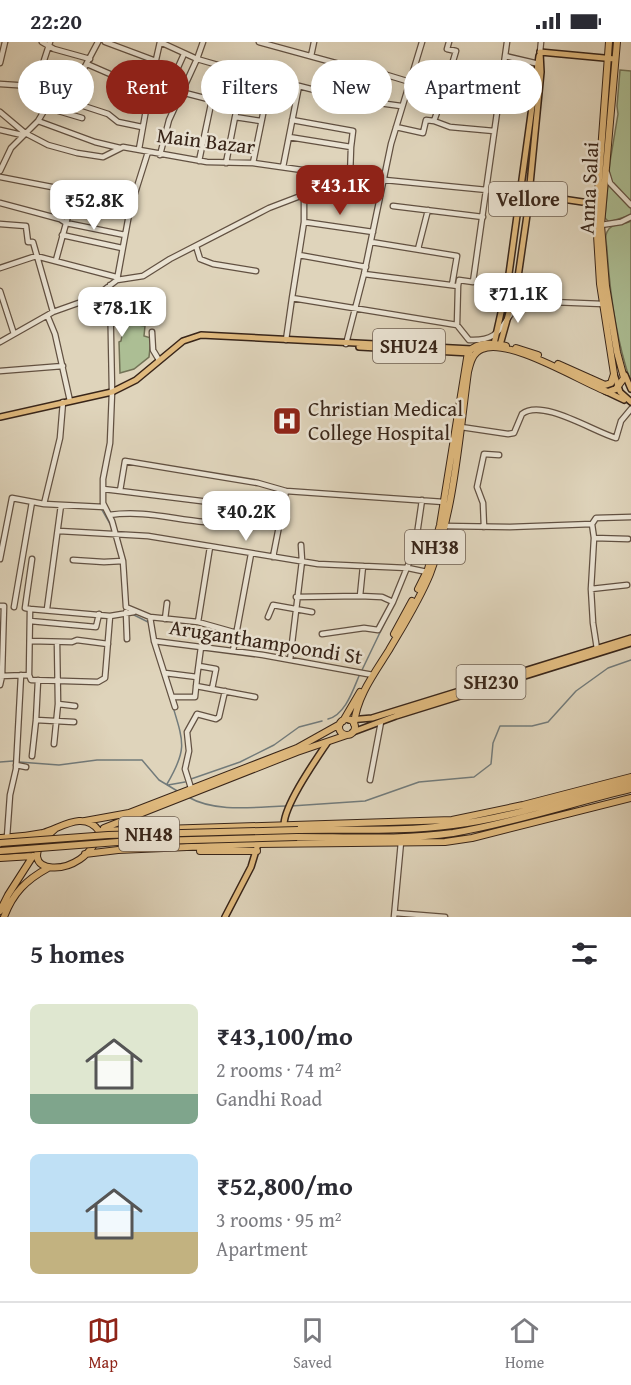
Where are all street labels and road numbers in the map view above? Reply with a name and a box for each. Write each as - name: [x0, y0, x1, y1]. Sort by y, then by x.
- street label: Main Bazar: [155, 119, 257, 162]
- street label: Anna Salai: [571, 141, 606, 235]
- road number: Vellore: [489, 182, 567, 216]
- road number: SHU24: [373, 329, 445, 363]
- road number: NH38: [405, 530, 465, 564]
- street label: Aruganthampoondi St: [167, 611, 365, 672]
- road number: SH230: [456, 665, 526, 699]
- road number: NH48: [119, 817, 179, 851]

